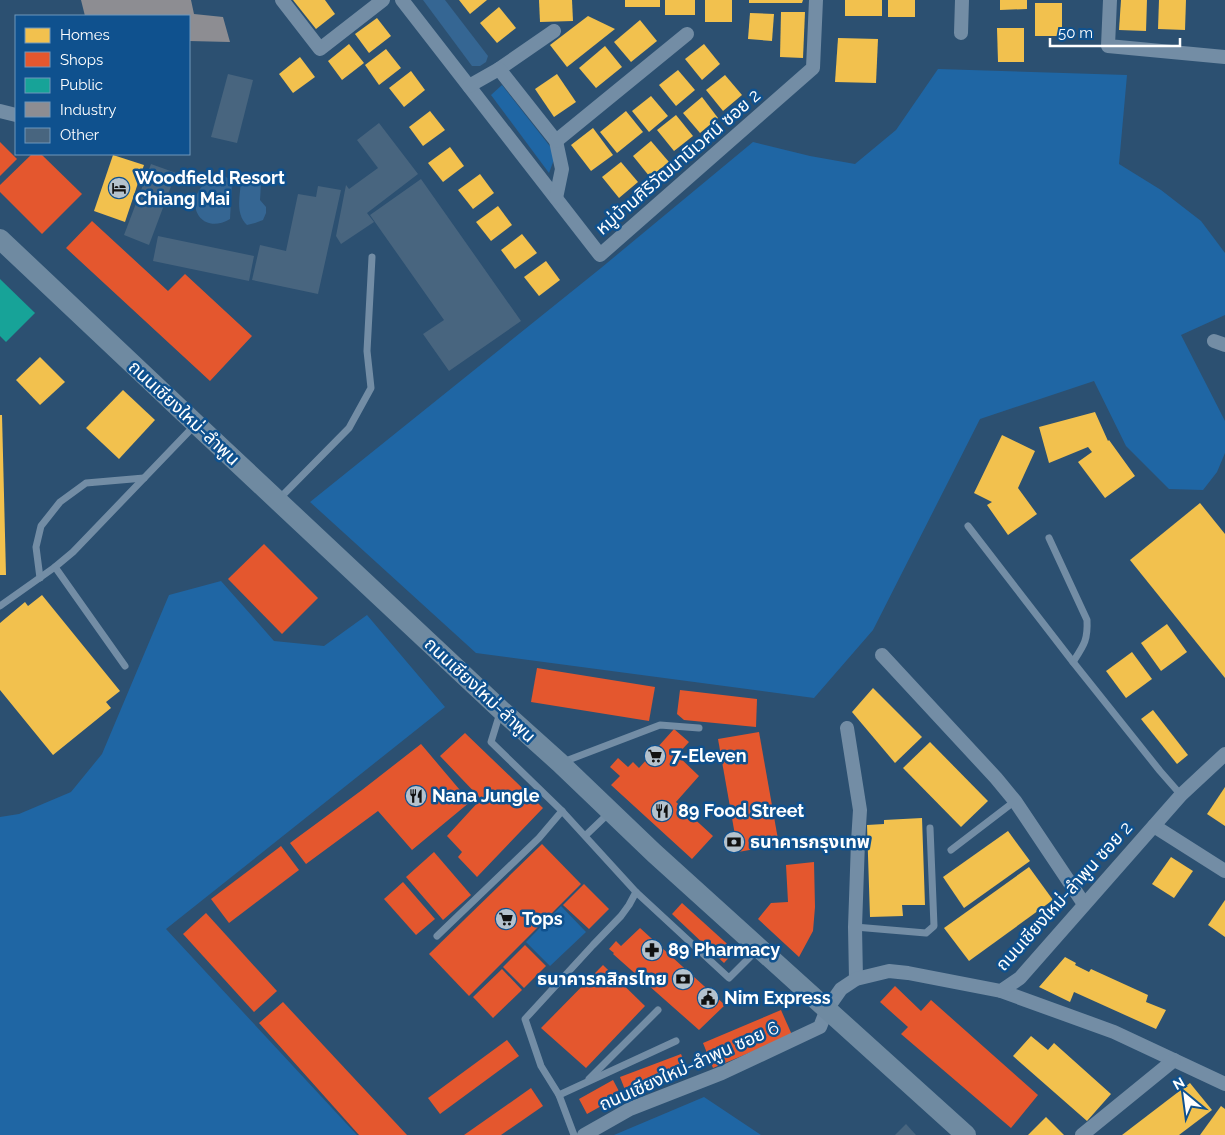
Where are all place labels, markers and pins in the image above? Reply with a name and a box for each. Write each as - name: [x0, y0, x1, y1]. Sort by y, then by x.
- place label: Woodfield Resort Chiang Mai: [135, 167, 285, 209]
- hotel icon: Woodfield Resort Chiang Mai: [107, 176, 131, 200]
- supermarket icon: 7-Eleven: [643, 744, 667, 768]
- place label: 7-Eleven: [671, 745, 747, 766]
- restaurant icon: Nana Jungle: [404, 784, 428, 808]
- place label: Nana Jungle: [432, 785, 540, 806]
- restaurant icon: 89 Food Street: [650, 799, 674, 823]
- place label: 89 Food Street: [678, 800, 804, 821]
- bank icon: ธนาคารกรุงเทพ: [722, 830, 746, 854]
- place label: ธนาคารกรุงเทพ: [750, 831, 870, 853]
- supermarket icon: Tops: [494, 907, 518, 931]
- place label: Tops: [522, 908, 563, 929]
- pharmacy icon: 89 Pharmacy: [640, 938, 664, 962]
- place label: 89 Pharmacy: [668, 939, 780, 960]
- bank icon: ธนาคารกสิกรไทย: [671, 967, 695, 991]
- place label: ธนาคารกสิกรไทย: [537, 968, 667, 989]
- public building icon: Nim Express: [696, 986, 720, 1010]
- place label: Nim Express: [724, 987, 831, 1008]

